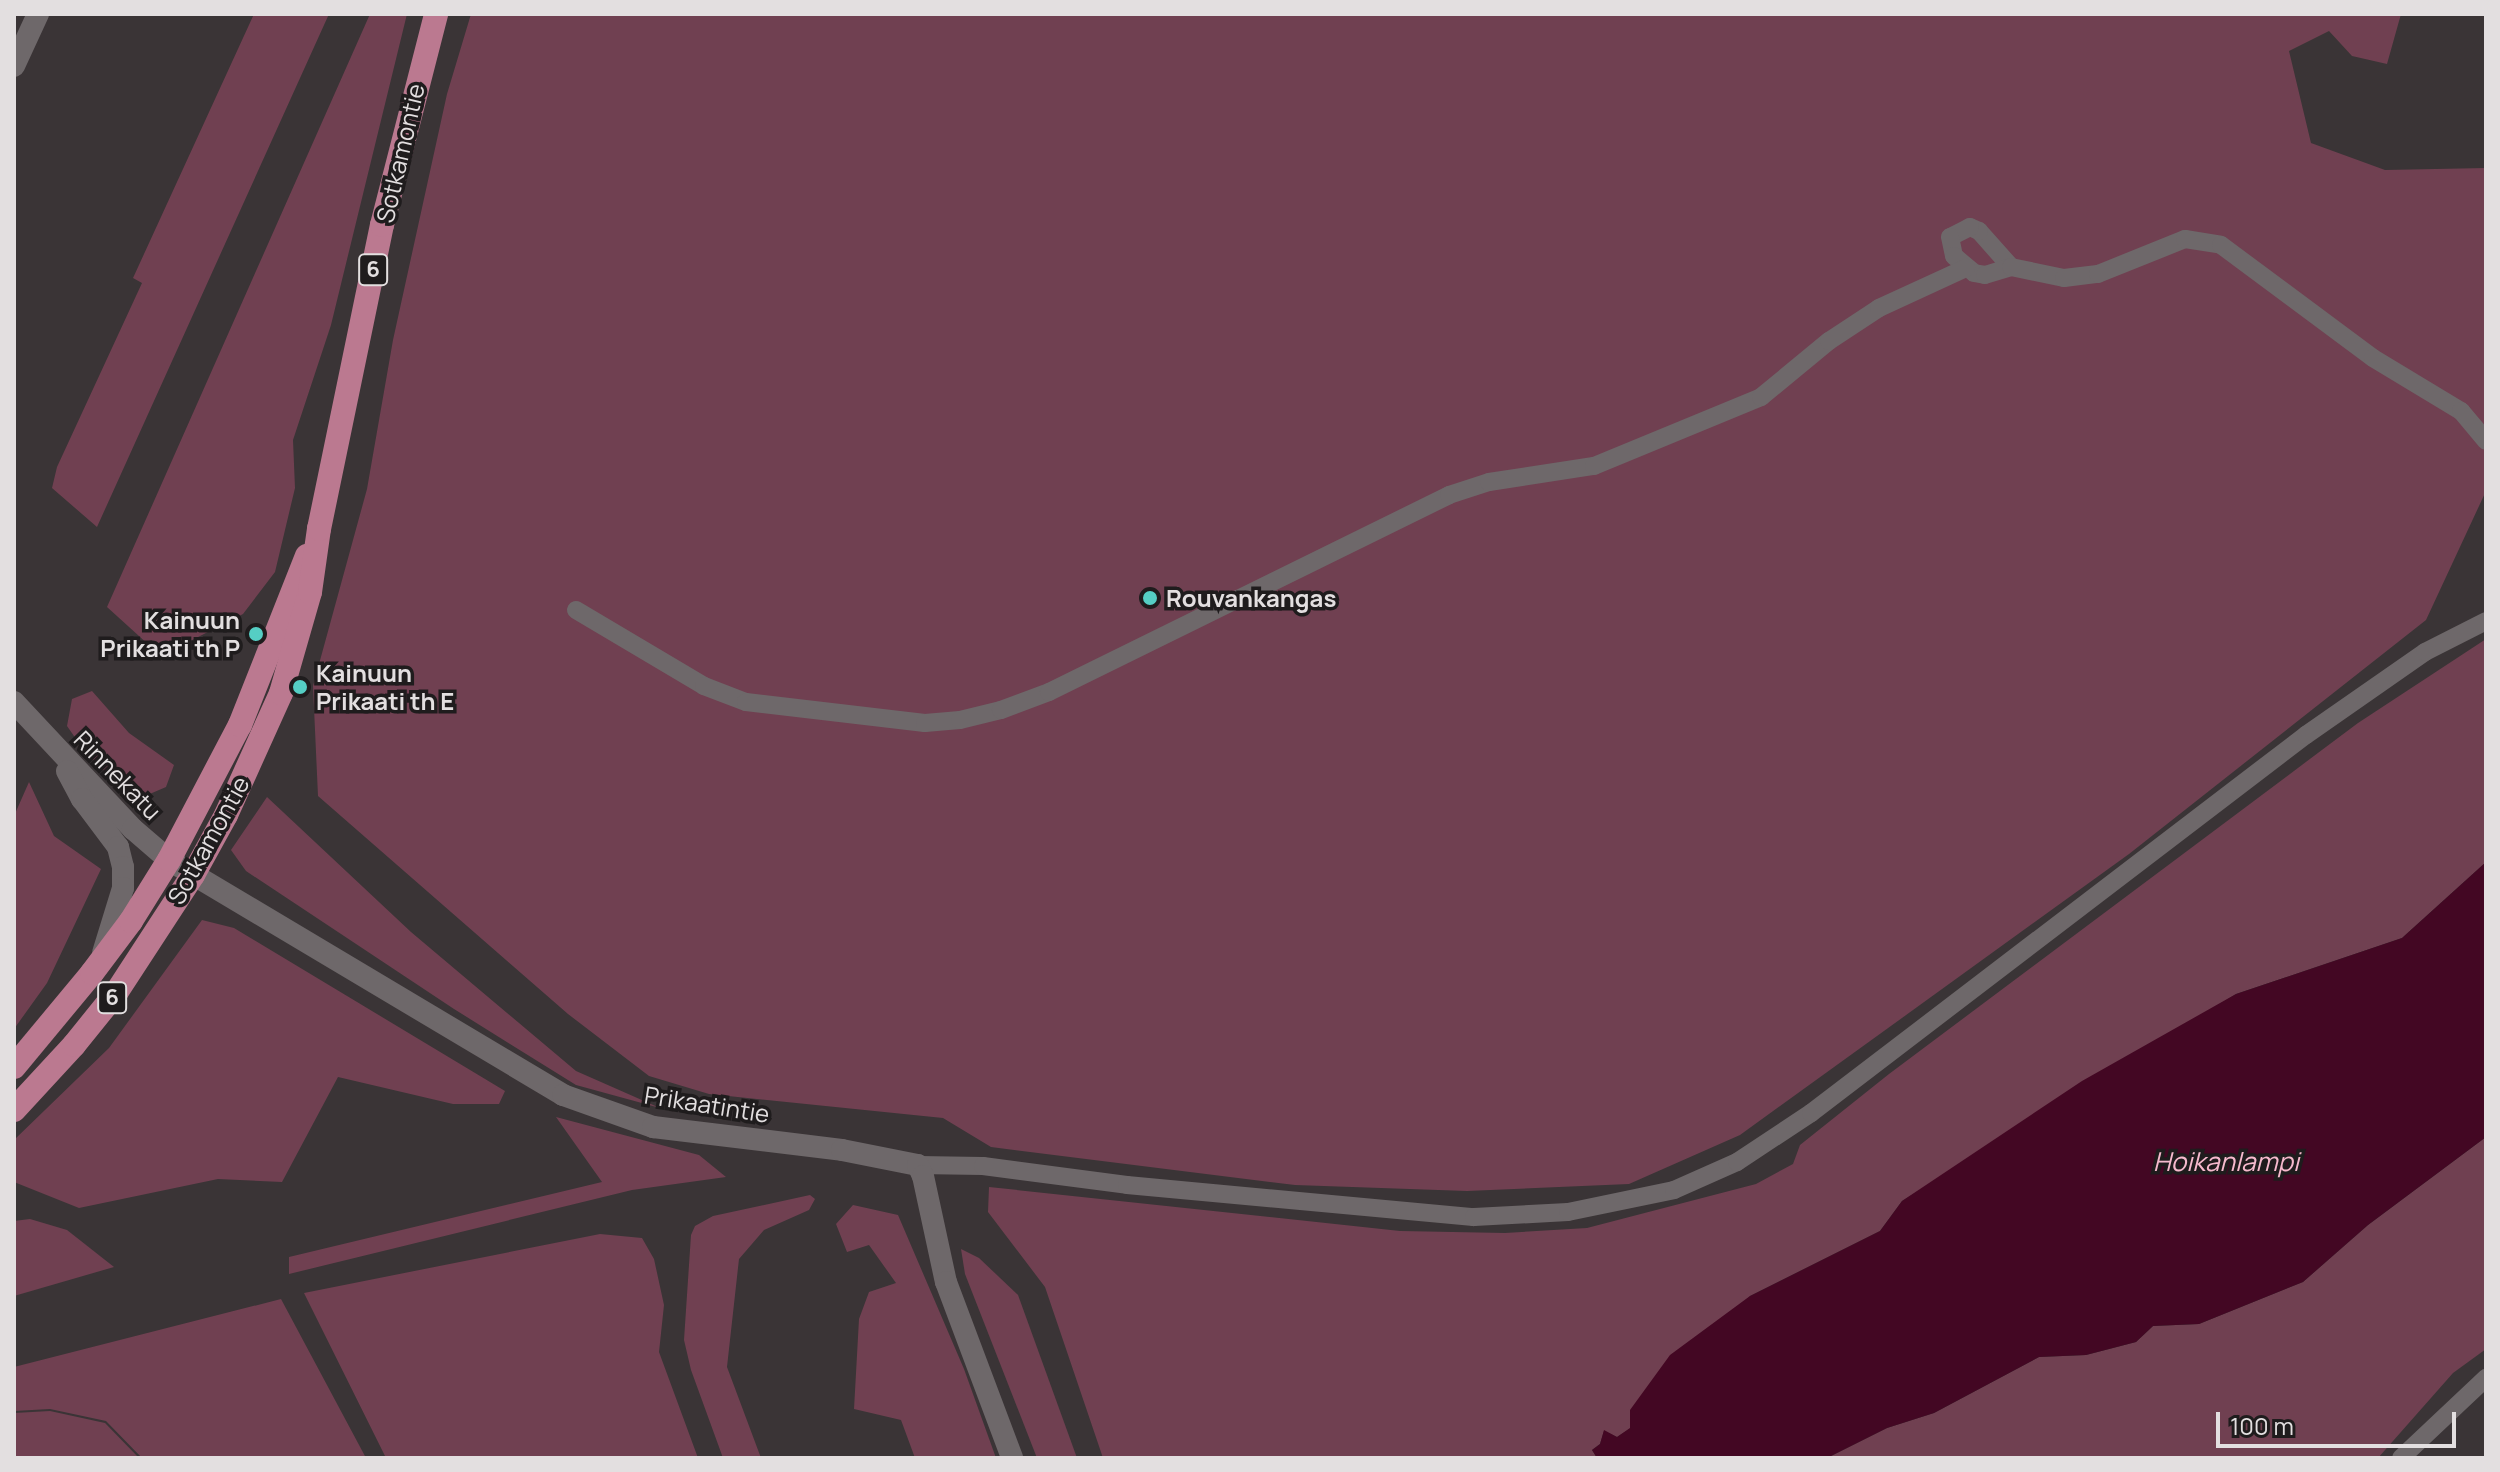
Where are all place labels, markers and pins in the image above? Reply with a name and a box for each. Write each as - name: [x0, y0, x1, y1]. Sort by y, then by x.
- place label: Rouvankangas: [1166, 584, 1336, 612]
- marker: Rouvankangas: [1141, 589, 1159, 607]
- place label: Kainuun Prikaati th P: [100, 606, 240, 662]
- marker: Kainuun Prikaati th P: [247, 625, 265, 643]
- place label: Kainuun Prikaati th E: [316, 659, 454, 715]
- marker: Kainuun Prikaati th E: [291, 678, 309, 696]

